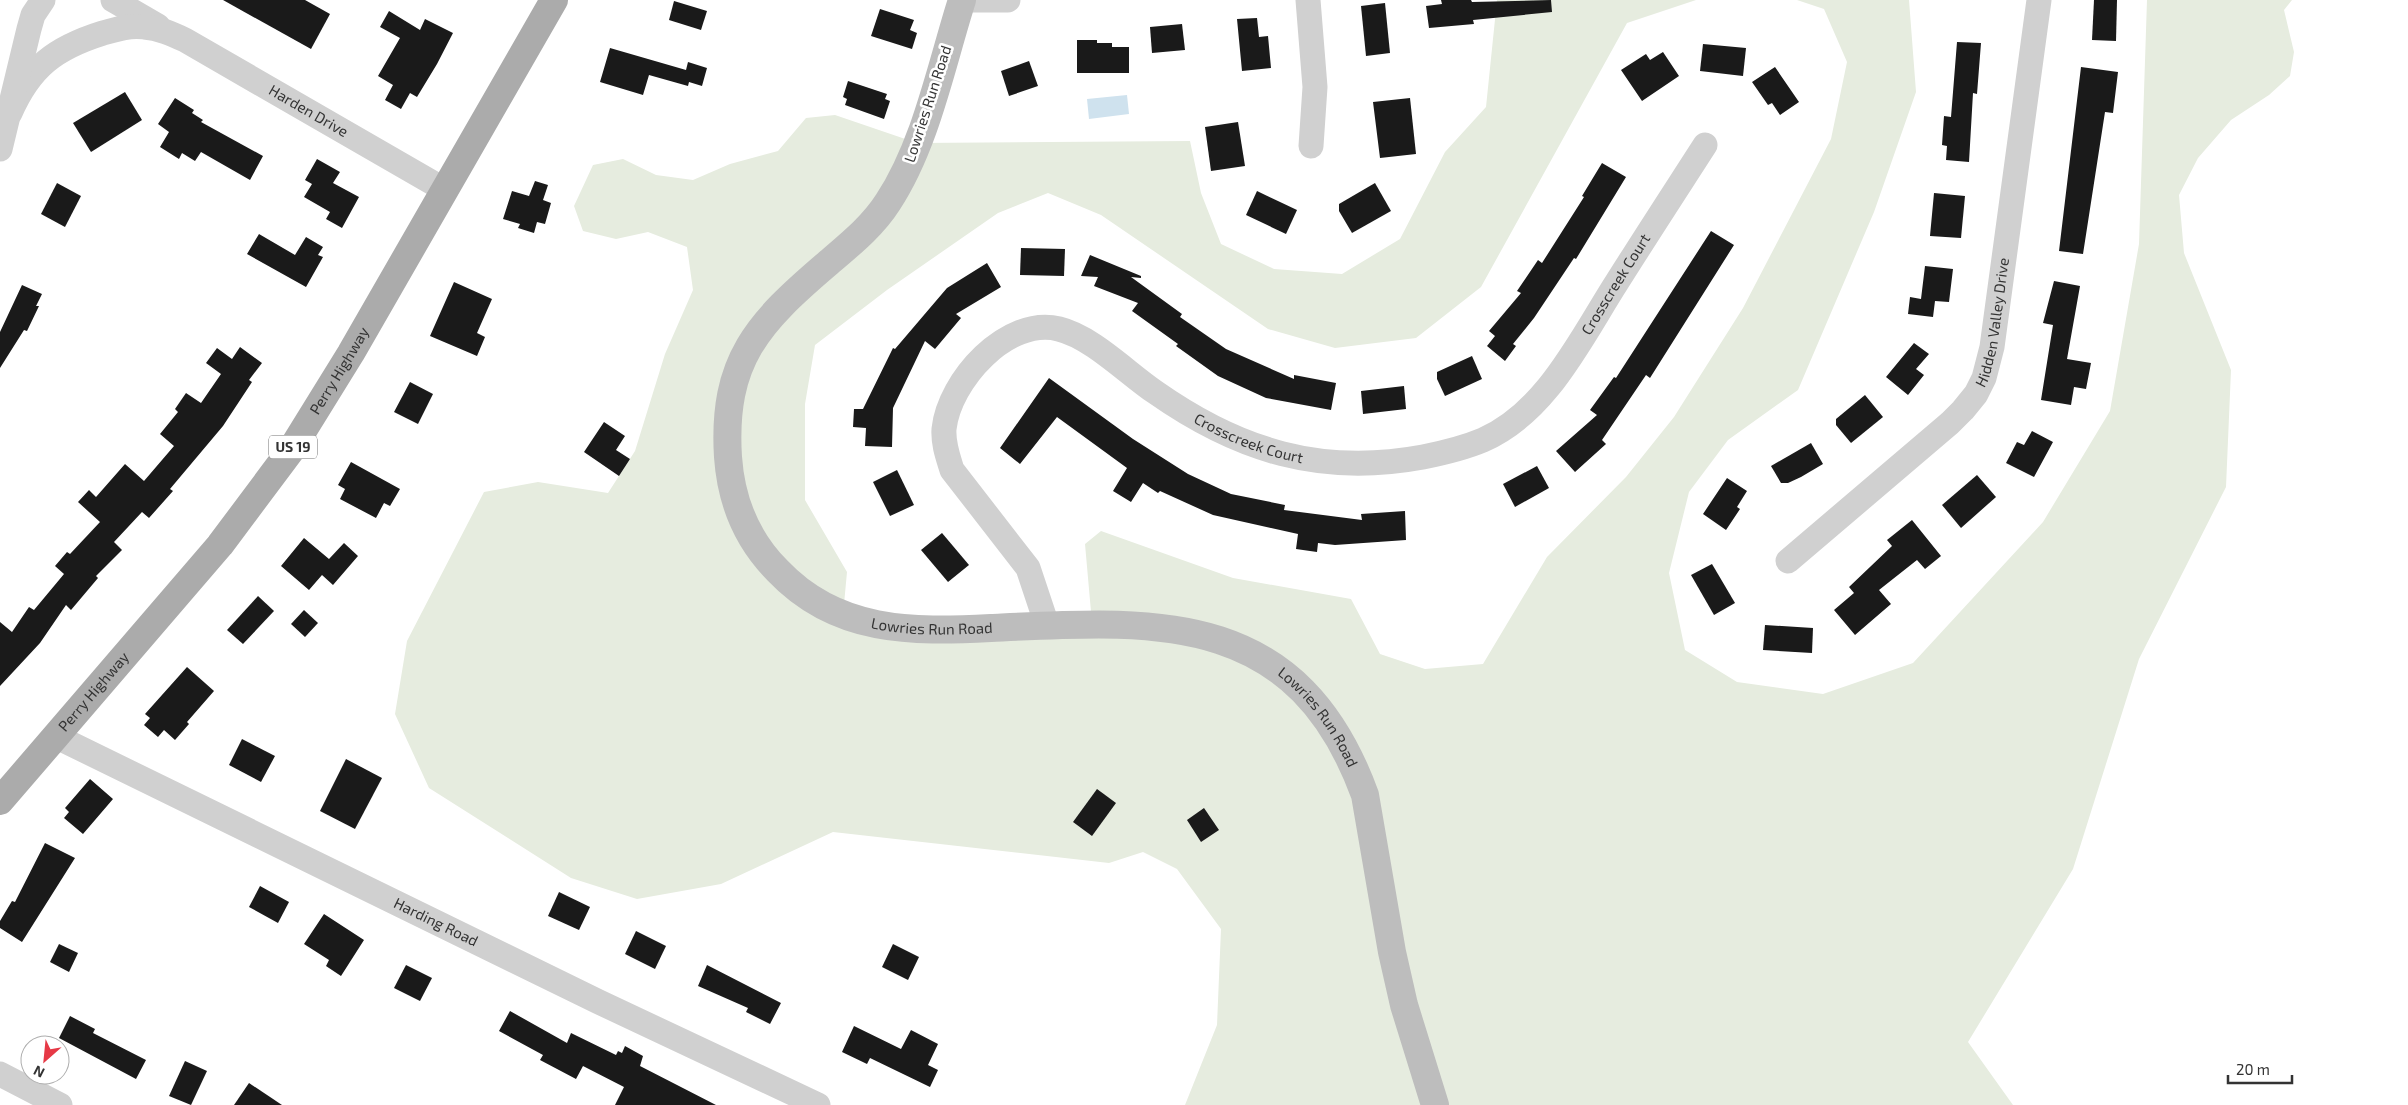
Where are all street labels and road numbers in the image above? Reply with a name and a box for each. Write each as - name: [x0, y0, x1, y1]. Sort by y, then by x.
- street label: Lowries Run Road: [900, 43, 954, 164]
- street label: Harden Drive: [266, 80, 352, 140]
- street label: Crosscreek Court: [1577, 230, 1654, 338]
- street label: Hidden Valley Drive: [1971, 257, 2012, 390]
- street label: Perry Highway: [305, 323, 372, 417]
- street label: Crosscreek Court: [1191, 409, 1305, 466]
- road number: US 19: [269, 436, 317, 458]
- street label: Lowries Run Road: [870, 613, 993, 638]
- street label: Perry Highway: [54, 648, 132, 735]
- street label: Lowries Run Road: [1275, 663, 1362, 770]
- street label: Harding Road: [391, 893, 481, 950]

